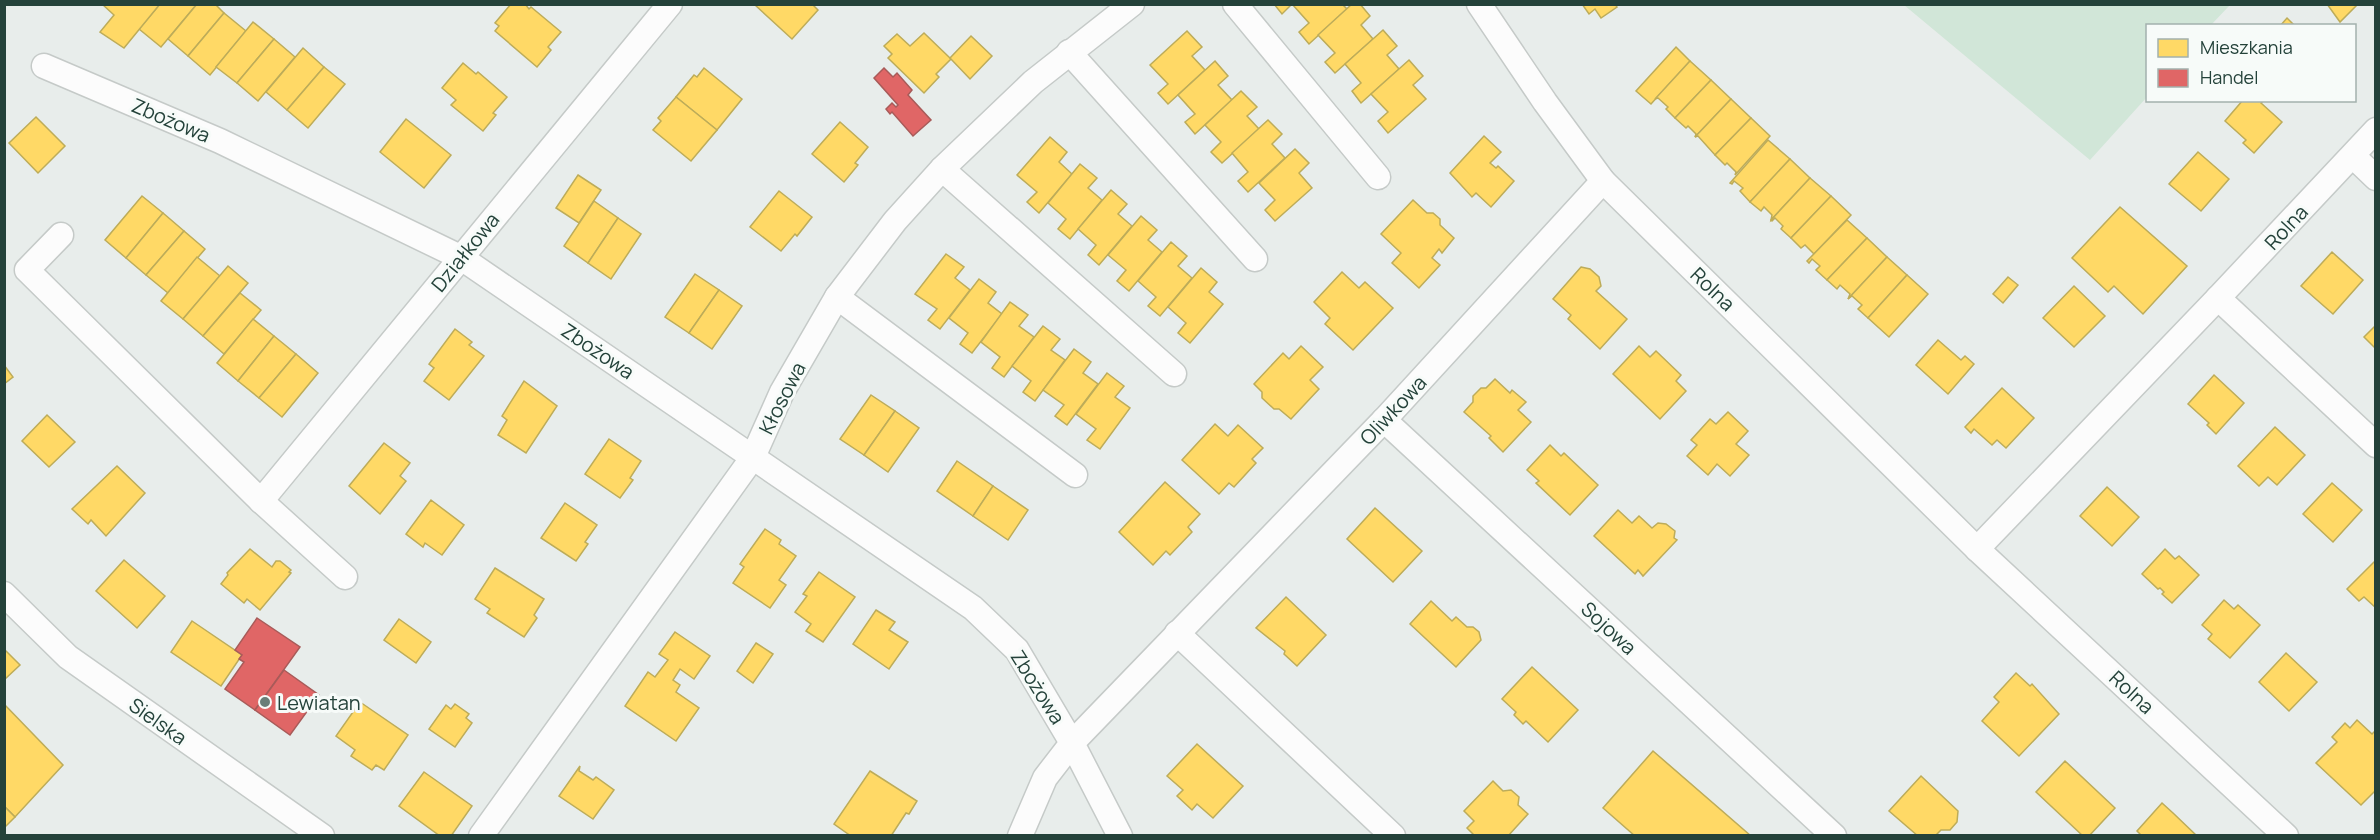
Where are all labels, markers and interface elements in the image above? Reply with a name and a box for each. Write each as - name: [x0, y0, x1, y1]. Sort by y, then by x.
- legend: [2146, 24, 2356, 102]
- text: Mieszkania: [2200, 35, 2293, 59]
- text: Handel: [2200, 65, 2258, 89]
- street label: Zbożowa: [128, 91, 214, 149]
- street label: Rolna: [2258, 199, 2314, 255]
- street label: Działkowa: [425, 207, 505, 297]
- street label: Rolna: [1685, 261, 1741, 317]
- street label: Zbożowa: [556, 317, 640, 385]
- street label: Kłosowa: [752, 357, 812, 439]
- street label: Oliwkowa: [1354, 369, 1432, 451]
- street label: Sojowa: [1575, 595, 1643, 661]
- street label: Zbożowa: [1005, 645, 1071, 729]
- street label: Rolna: [2104, 664, 2160, 720]
- place label: Lewiatan: [277, 689, 361, 716]
- street label: Sielska: [124, 691, 192, 751]
- marker: Lewiatan: [258, 695, 272, 709]

